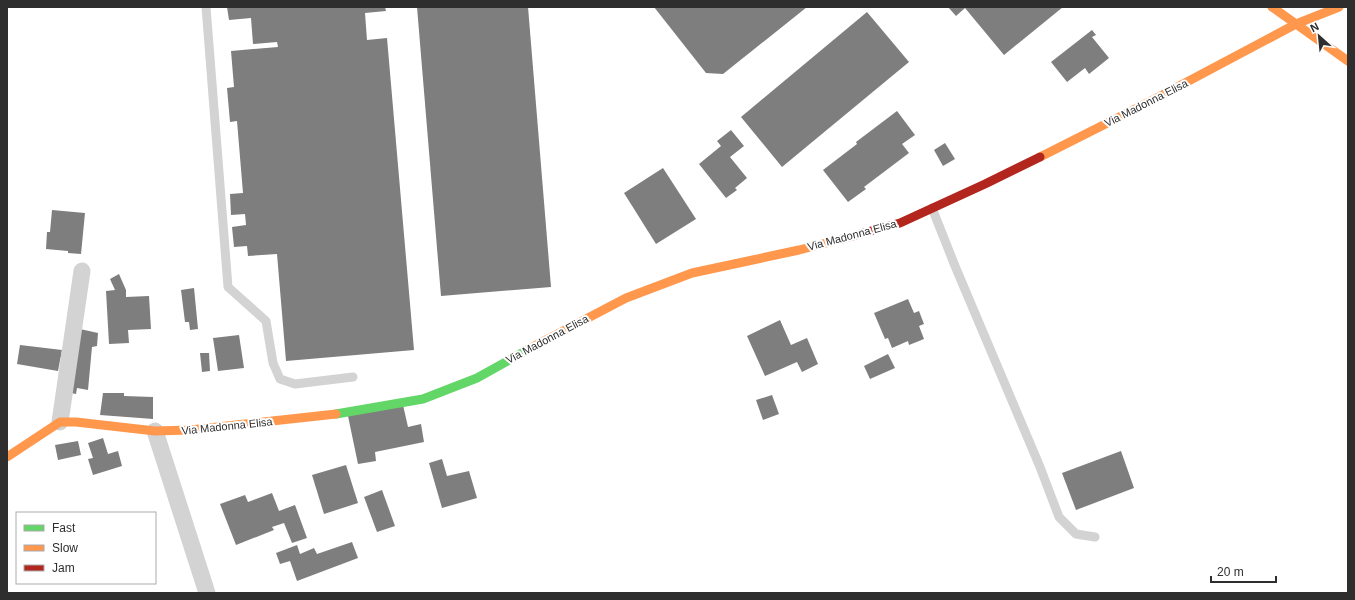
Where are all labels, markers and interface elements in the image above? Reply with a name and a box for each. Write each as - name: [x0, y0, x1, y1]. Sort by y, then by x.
- north arrow: [1299, 16, 1339, 56]
- text: N: [1308, 20, 1321, 34]
- street label: Via Madonna Elisa: [1102, 76, 1190, 129]
- street label: Via Madonna Elisa: [806, 217, 899, 253]
- street label: Via Madonna Elisa: [504, 312, 591, 366]
- street label: Via Madonna Elisa: [181, 415, 274, 437]
- legend: [16, 512, 156, 584]
- text: Fast: [52, 521, 76, 535]
- text: Slow: [52, 541, 78, 555]
- scale bar: [1211, 558, 1276, 584]
- text: Jam: [52, 561, 75, 575]
- text: 20 m: [1217, 565, 1244, 579]

